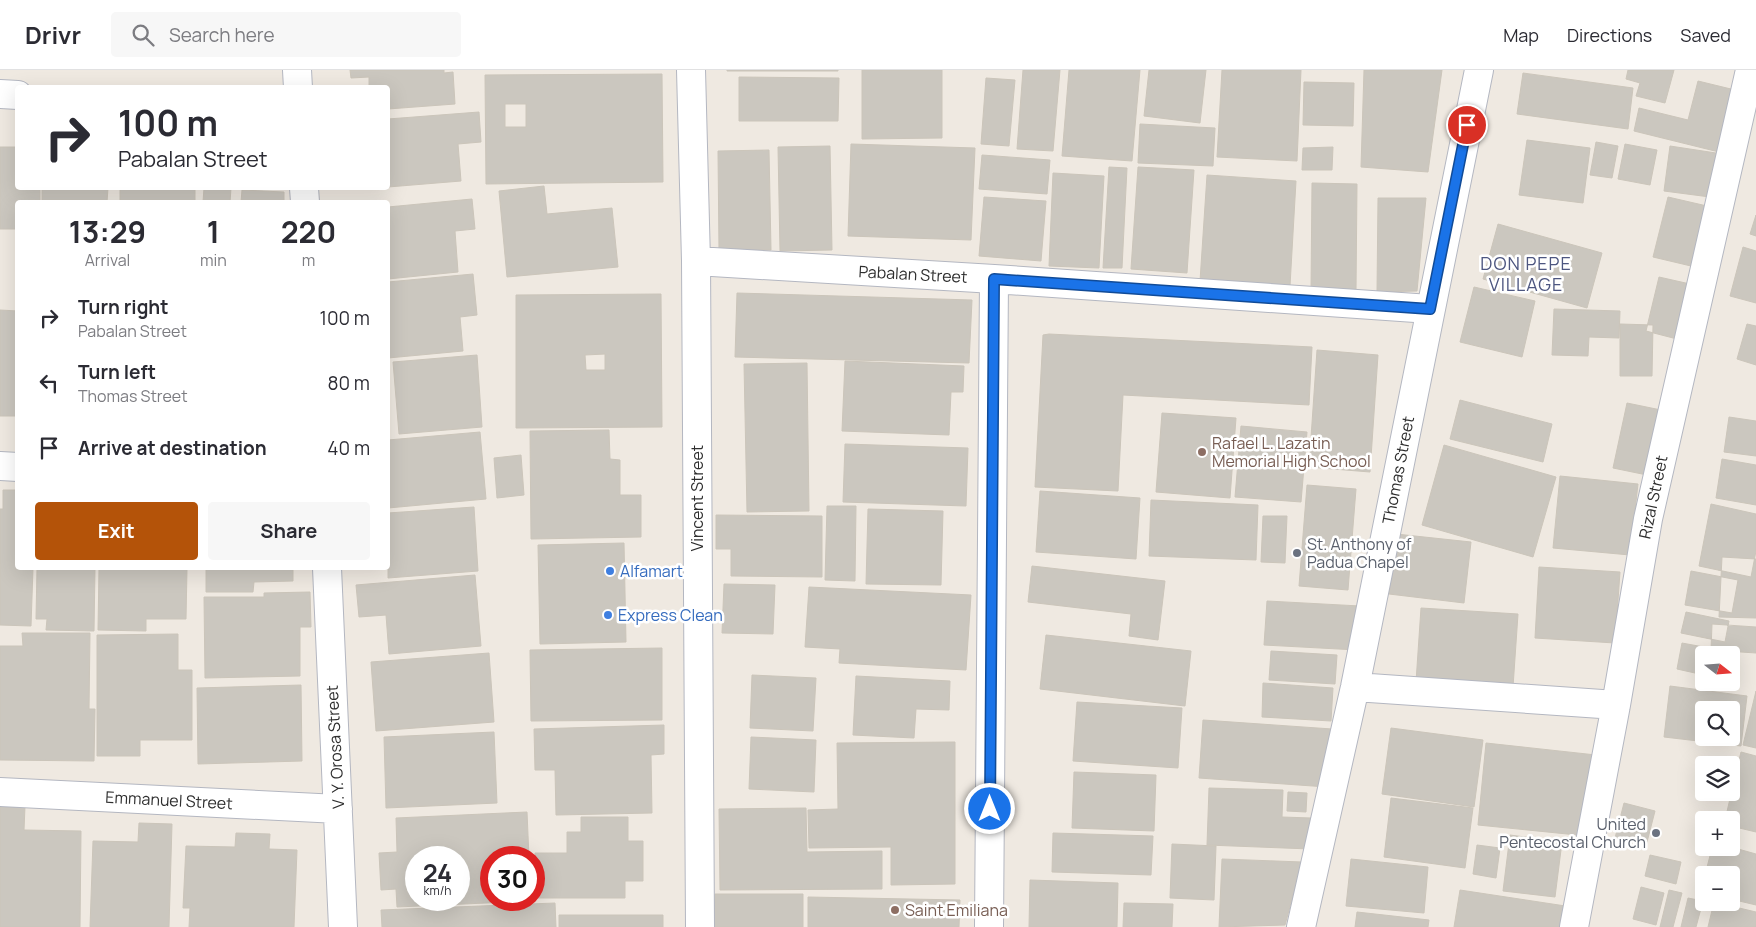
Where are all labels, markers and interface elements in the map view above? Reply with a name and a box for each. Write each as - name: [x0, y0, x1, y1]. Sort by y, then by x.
- search box: [111, 12, 461, 57]
- text: Drivr: [25, 18, 81, 51]
- icon: search: [129, 21, 157, 49]
- text: Search here: [169, 22, 275, 48]
- text: Map: [1503, 23, 1539, 47]
- text: Directions: [1567, 23, 1652, 47]
- text: Saved: [1680, 23, 1731, 47]
- text: 100 m: [118, 99, 218, 147]
- pin: [1446, 104, 1488, 146]
- icon: right: [35, 105, 100, 170]
- icon: arrive: [1453, 111, 1481, 139]
- text: Pabalan Street: [118, 144, 268, 174]
- text: 13:29: [69, 211, 146, 252]
- text: 1: [207, 211, 220, 252]
- text: 220: [281, 211, 336, 252]
- text: Arrival: [85, 249, 130, 271]
- text: min: [200, 249, 227, 271]
- text: m: [302, 249, 315, 271]
- district label: DON PEPE VILLAGE: [1480, 251, 1572, 296]
- street label: Pabalan Street: [858, 260, 968, 288]
- text: Turn right: [78, 294, 168, 320]
- icon: right: [35, 304, 63, 332]
- text: 100 m: [319, 305, 370, 331]
- text: Pabalan Street: [78, 320, 187, 342]
- text: Turn left: [78, 359, 156, 385]
- icon: left: [35, 369, 63, 397]
- text: 80 m: [327, 370, 370, 396]
- text: Thomas Street: [78, 385, 188, 407]
- street label: Thomas Street: [1377, 414, 1419, 526]
- place label: Rafael L. Lazatin Memorial High School: [1212, 432, 1371, 472]
- icon: arrive: [35, 434, 63, 462]
- text: Arrive at destination: [78, 435, 267, 461]
- text: 40 m: [327, 435, 370, 461]
- street label: Vincent Street: [686, 445, 708, 551]
- marker: Rafael L. Lazatin Memorial High School: [1196, 446, 1208, 458]
- street label: Rizal Street: [1633, 453, 1673, 541]
- button: Exit: [35, 502, 198, 560]
- button: Share: [208, 502, 370, 560]
- place label: St. Anthony of Padua Chapel: [1307, 533, 1412, 573]
- marker: St. Anthony of Padua Chapel: [1291, 547, 1303, 559]
- place label: Alfamart: [620, 560, 683, 582]
- marker: Alfamart: [604, 565, 616, 577]
- place label: Express Clean: [618, 604, 723, 626]
- marker: Express Clean: [602, 609, 614, 621]
- north arrow: [1695, 646, 1740, 691]
- map controls: [1695, 646, 1740, 911]
- street label: V. Y. Orosa Street: [321, 685, 349, 809]
- button: search: [1695, 701, 1740, 746]
- button: layers: [1695, 756, 1740, 801]
- position arrow: [963, 782, 1015, 834]
- street label: Emmanuel Street: [105, 786, 233, 814]
- button: +: [1695, 811, 1740, 856]
- place label: United Pentecostal Church: [1499, 813, 1646, 853]
- marker: United Pentecostal Church: [1650, 827, 1662, 839]
- speed limit sign: 30: [480, 846, 545, 911]
- text: 24: [423, 855, 452, 890]
- button: −: [1695, 866, 1740, 911]
- text: km/h: [424, 882, 451, 899]
- place label: Saint Emiliana: [905, 899, 1008, 921]
- marker: Saint Emiliana: [889, 904, 901, 916]

